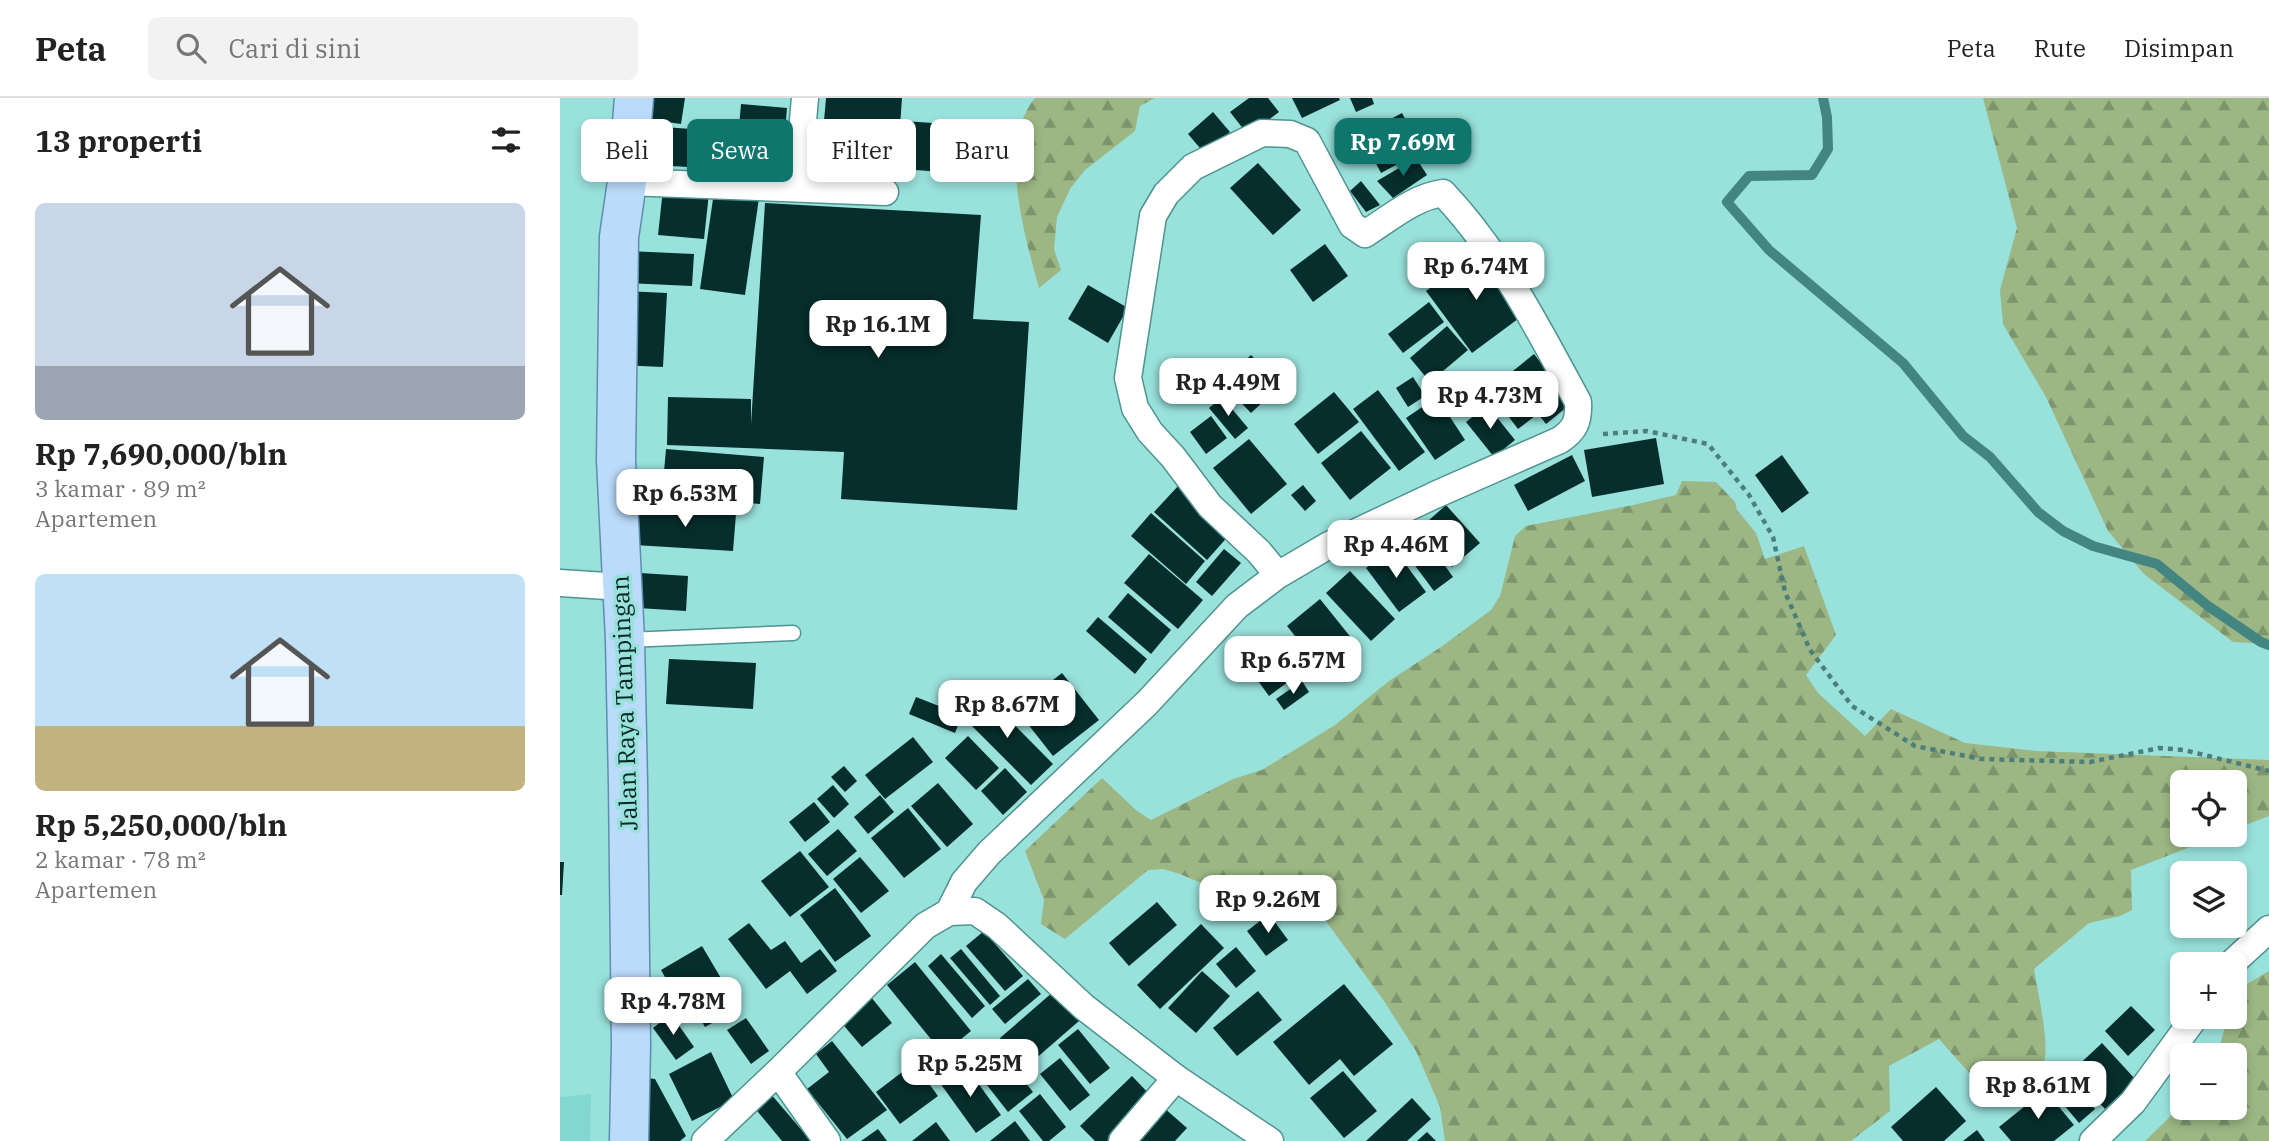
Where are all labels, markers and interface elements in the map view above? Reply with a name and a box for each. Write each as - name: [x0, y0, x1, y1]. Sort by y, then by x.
- search box: [148, 17, 638, 80]
- text: Peta: [35, 27, 106, 70]
- icon: search: [172, 29, 210, 67]
- text: Cari di sini: [228, 31, 361, 65]
- text: Peta: [1947, 32, 1996, 64]
- text: Rute: [2034, 32, 2086, 64]
- text: Disimpan: [2124, 32, 2234, 64]
- pin: Rp 7.69M: [1331, 118, 1475, 178]
- chip: Beli: [581, 119, 673, 182]
- chip: Sewa: [687, 119, 793, 182]
- chip: Filter: [807, 119, 916, 182]
- chip: Baru: [930, 119, 1034, 182]
- text: 13 properti: [35, 121, 202, 160]
- icon: filters: [487, 121, 525, 159]
- text: Rp 7.69M: [1350, 126, 1456, 156]
- pin: Rp 6.74M: [1404, 242, 1548, 302]
- icon: home: [217, 248, 343, 374]
- text: Rp 6.74M: [1423, 250, 1529, 280]
- pin: Rp 16.1M: [806, 300, 950, 360]
- text: Rp 16.1M: [825, 308, 931, 338]
- pin: Rp 4.49M: [1156, 358, 1300, 418]
- text: Rp 4.49M: [1175, 366, 1281, 396]
- pin: Rp 4.73M: [1418, 372, 1562, 431]
- text: Rp 4.73M: [1437, 379, 1543, 409]
- text: Rp 7,690,000/bln: [35, 434, 287, 473]
- pin: Rp 6.53M: [613, 470, 757, 529]
- text: 3 kamar · 89 m²: [35, 473, 206, 503]
- text: Rp 6.53M: [632, 477, 738, 507]
- text: Apartemen: [35, 503, 157, 533]
- pin: Rp 4.46M: [1324, 520, 1468, 580]
- text: Rp 4.46M: [1343, 528, 1449, 558]
- street label: Jalan Raya Tampingan: [604, 575, 644, 831]
- icon: home: [217, 619, 343, 745]
- pin: Rp 6.57M: [1221, 636, 1365, 696]
- text: Rp 6.57M: [1240, 644, 1346, 674]
- pin: Rp 8.67M: [935, 680, 1079, 740]
- text: Rp 8.67M: [954, 688, 1060, 718]
- map controls: [2170, 770, 2247, 1120]
- button: locate: [2170, 770, 2247, 847]
- text: Rp 5,250,000/bln: [35, 805, 287, 844]
- text: 2 kamar · 78 m²: [35, 844, 206, 874]
- button: layers: [2170, 861, 2247, 938]
- text: Apartemen: [35, 874, 157, 904]
- pin: Rp 9.26M: [1196, 876, 1340, 935]
- text: Rp 9.26M: [1215, 883, 1321, 913]
- button: +: [2170, 952, 2247, 1029]
- pin: Rp 4.78M: [601, 978, 745, 1037]
- text: Rp 4.78M: [620, 985, 726, 1015]
- pin: Rp 5.25M: [898, 1040, 1042, 1099]
- button: −: [2170, 1043, 2247, 1120]
- text: Rp 5.25M: [917, 1047, 1023, 1077]
- pin: Rp 8.61M: [1966, 1062, 2110, 1121]
- text: Rp 8.61M: [1985, 1069, 2091, 1099]

